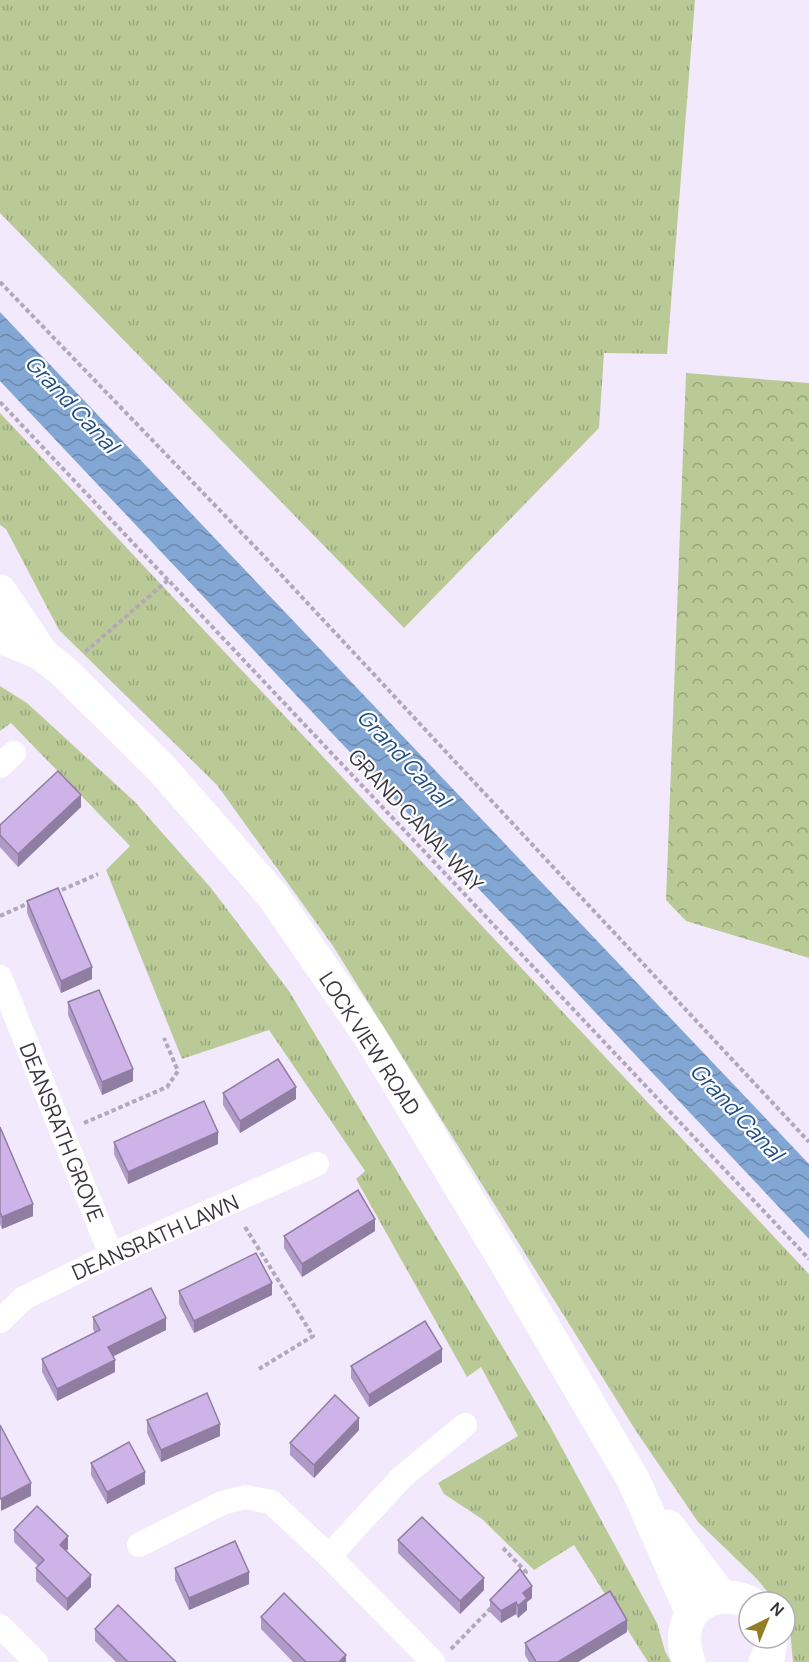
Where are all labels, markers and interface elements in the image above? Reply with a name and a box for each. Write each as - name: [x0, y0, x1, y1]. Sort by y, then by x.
- water label: Grand Canal: [19, 348, 127, 462]
- water label: Grand Canal: [351, 702, 459, 816]
- street label: GRAND CANAL WAY: [343, 743, 490, 898]
- street label: LOCK VIEW ROAD: [313, 966, 427, 1120]
- street label: DEANSRATH GROVE: [13, 1039, 111, 1225]
- water label: Grand Canal: [684, 1056, 792, 1170]
- street label: DEANSRATH LAWN: [67, 1188, 243, 1286]
- north arrow: [737, 1590, 797, 1650]
- text: N: [766, 1597, 789, 1621]

